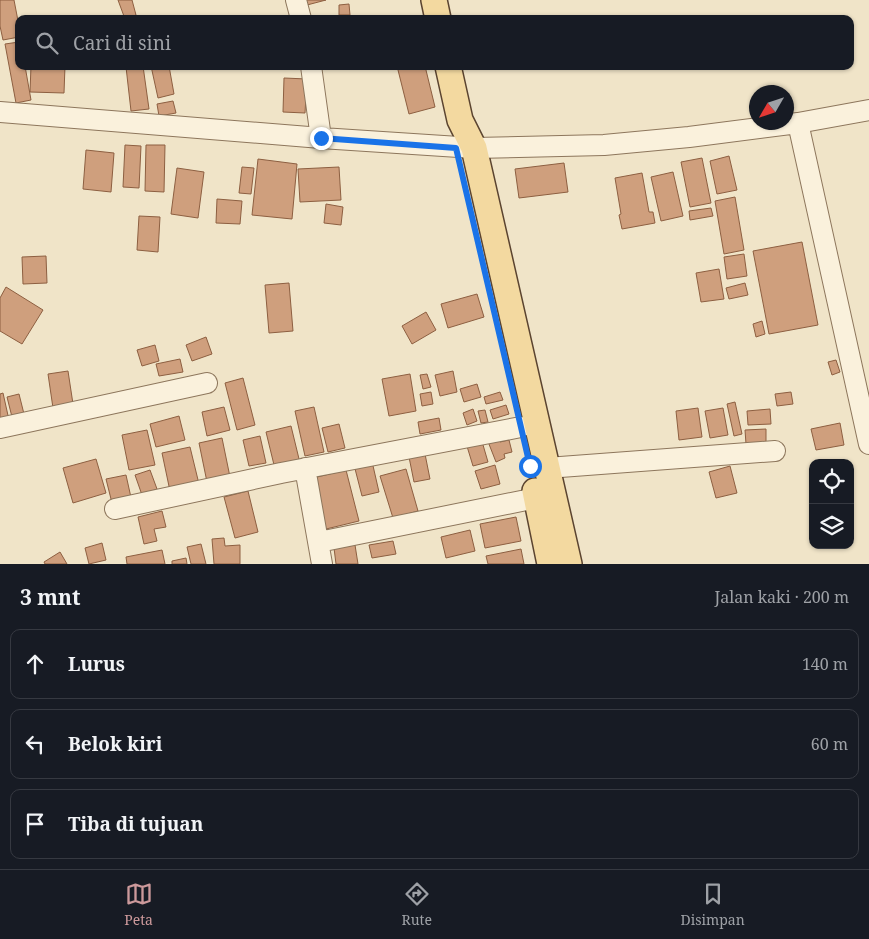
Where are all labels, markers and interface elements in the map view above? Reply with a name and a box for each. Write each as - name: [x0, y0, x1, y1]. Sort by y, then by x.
- search box: [15, 15, 854, 70]
- icon: search: [33, 29, 61, 57]
- text: Cari di sini: [73, 30, 171, 56]
- north arrow: [749, 85, 794, 130]
- route end: [310, 127, 333, 150]
- route start: [519, 455, 542, 478]
- map controls: [809, 459, 854, 549]
- button: locate: [809, 459, 854, 504]
- button: layers: [809, 504, 854, 549]
- text: 3 mnt: [20, 583, 81, 611]
- text: Jalan kaki · 200 m: [715, 586, 849, 608]
- icon: ahead: [21, 650, 49, 678]
- text: Lurus: [68, 651, 125, 677]
- text: 140 m: [802, 653, 848, 675]
- icon: left: [21, 730, 49, 758]
- text: Belok kiri: [68, 731, 162, 757]
- text: 60 m: [811, 733, 848, 755]
- icon: arrive: [21, 810, 49, 838]
- text: Tiba di tujuan: [68, 811, 203, 837]
- tab: Peta: [124, 880, 153, 929]
- tab: Rute: [402, 880, 432, 929]
- tab: Disimpan: [681, 880, 745, 929]

